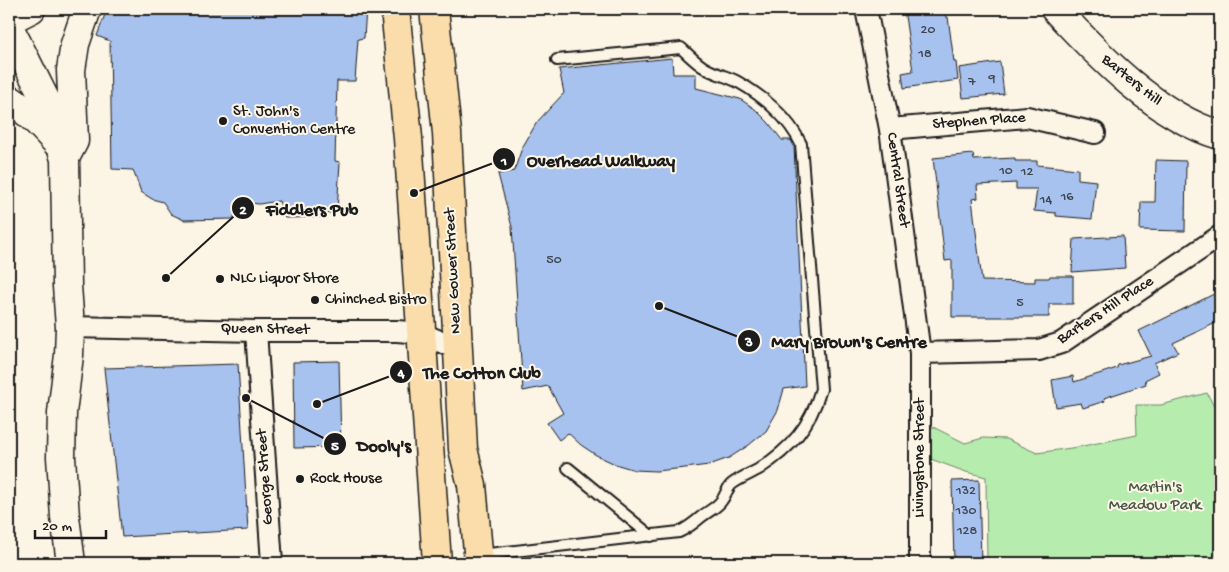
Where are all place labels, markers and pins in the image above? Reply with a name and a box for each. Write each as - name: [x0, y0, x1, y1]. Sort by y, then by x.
- place label: St. John's Convention Centre: [233, 103, 356, 140]
- marker: St. John's Convention Centre: [217, 115, 229, 127]
- callout: Overhead Walkway: [492, 143, 685, 176]
- callout: Fiddlers Pub: [231, 192, 368, 225]
- place label: NLC Liquor Store: [230, 270, 340, 289]
- marker: NLC Liquor Store: [214, 273, 226, 285]
- place label: Chinched Bistro: [325, 291, 427, 310]
- marker: Chinched Bistro: [309, 294, 321, 306]
- callout: Mary Brown's Centre: [737, 324, 937, 357]
- callout: The Cotton Club: [388, 356, 551, 389]
- callout: Dooly's: [322, 428, 422, 461]
- place label: Rock House: [310, 470, 383, 489]
- marker: Rock House: [294, 473, 306, 485]

